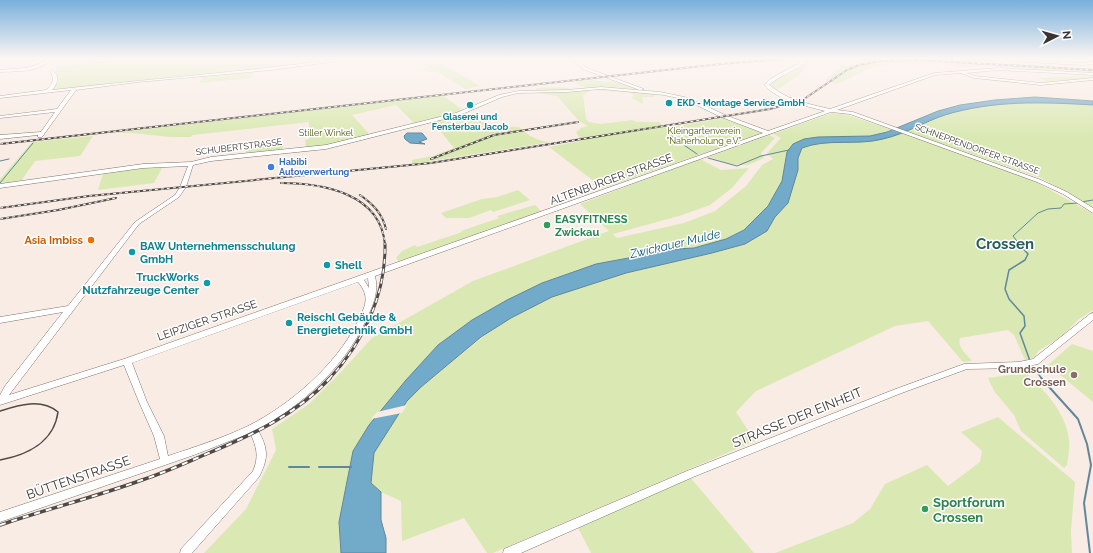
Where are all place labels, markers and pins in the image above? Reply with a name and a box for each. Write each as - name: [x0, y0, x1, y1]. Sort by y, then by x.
- marker: EKD - Montage Service GmbH: [664, 98, 674, 108]
- place label: EKD - Montage Service GmbH: [677, 98, 805, 108]
- marker: Glaserei und Fensterbau Jacob: [465, 100, 475, 110]
- place label: Glaserei und Fensterbau Jacob: [432, 112, 509, 132]
- place label: Habibi Autoverwertung: [279, 157, 350, 177]
- marker: Habibi Autoverwertung: [266, 162, 276, 172]
- place label: EASYFITNESS Zwickau: [555, 213, 628, 239]
- marker: EASYFITNESS Zwickau: [542, 220, 552, 230]
- place label: Asia Imbiss: [24, 234, 84, 247]
- marker: Asia Imbiss: [86, 235, 96, 245]
- place label: BAW Unternehmensschulung GmbH: [140, 240, 295, 266]
- marker: BAW Unternehmensschulung GmbH: [127, 247, 137, 257]
- place label: Shell: [335, 259, 362, 272]
- marker: Shell: [322, 260, 332, 270]
- place label: TruckWorks Nutzfahrzeuge Center: [82, 271, 200, 297]
- marker: TruckWorks Nutzfahrzeuge Center: [202, 278, 212, 288]
- place label: Reischl Gebäude & Energietechnik GmbH: [297, 311, 412, 337]
- marker: Reischl Gebäude & Energietechnik GmbH: [284, 318, 294, 328]
- place label: Grundschule Crossen: [998, 363, 1066, 389]
- marker: Grundschule Crossen: [1069, 370, 1079, 380]
- place label: Sportforum Crossen: [933, 495, 1005, 525]
- marker: Sportforum Crossen: [920, 504, 930, 514]

